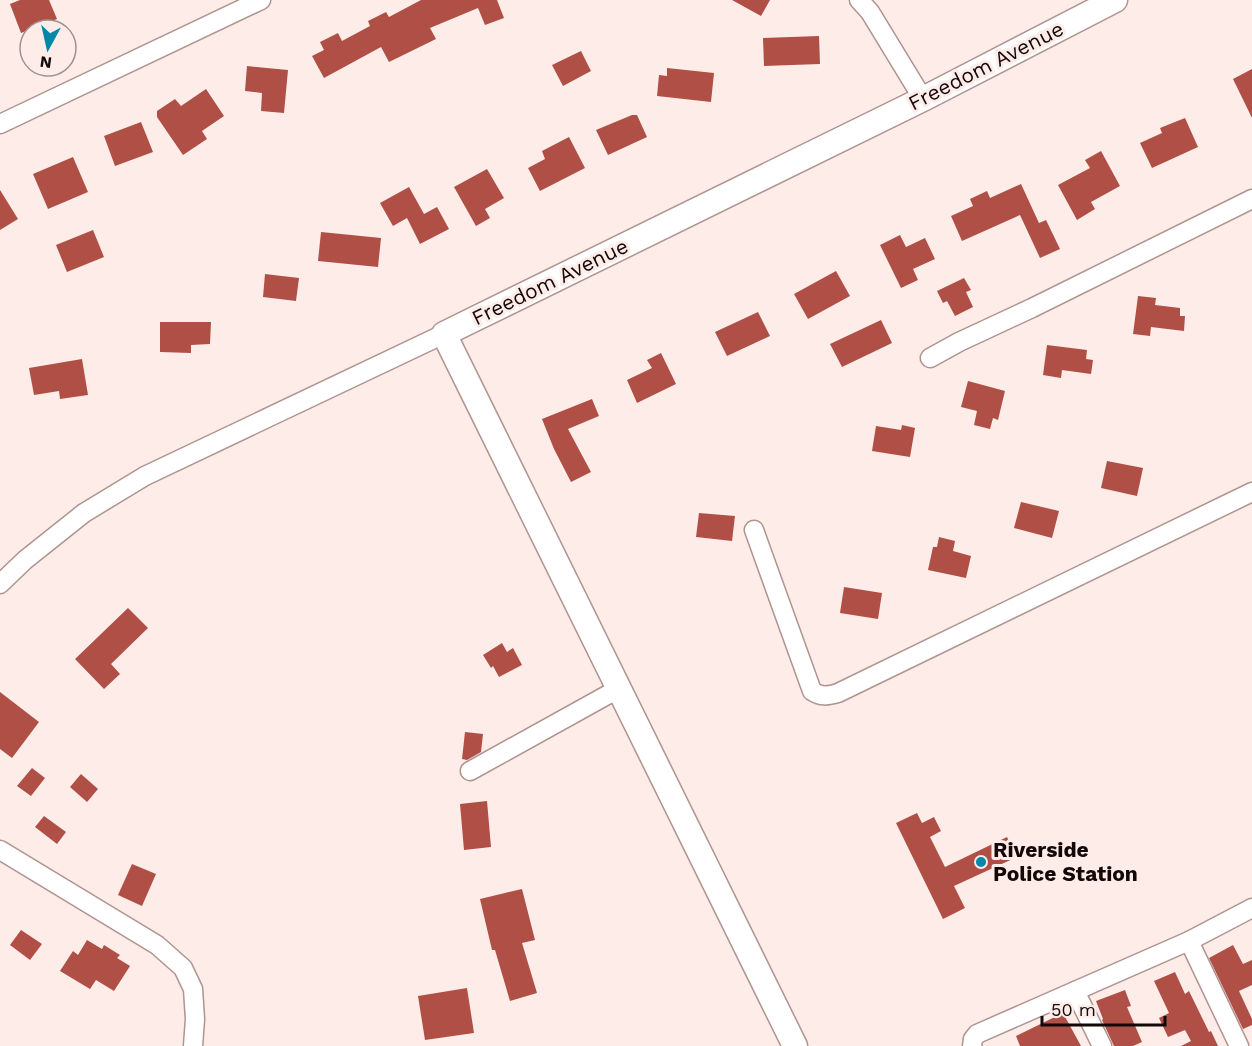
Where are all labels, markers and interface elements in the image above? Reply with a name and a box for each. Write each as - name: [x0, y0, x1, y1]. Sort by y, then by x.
- street label: Freedom Avenue: [904, 16, 1068, 115]
- north arrow: [18, 18, 78, 78]
- text: N: [39, 52, 53, 73]
- street label: Freedom Avenue: [468, 233, 632, 330]
- place label: Riverside Police Station: [993, 837, 1138, 886]
- marker: Riverside Police Station: [974, 855, 988, 869]
- scale bar: [1042, 989, 1165, 1027]
- text: 50 m: [1051, 999, 1096, 1020]

